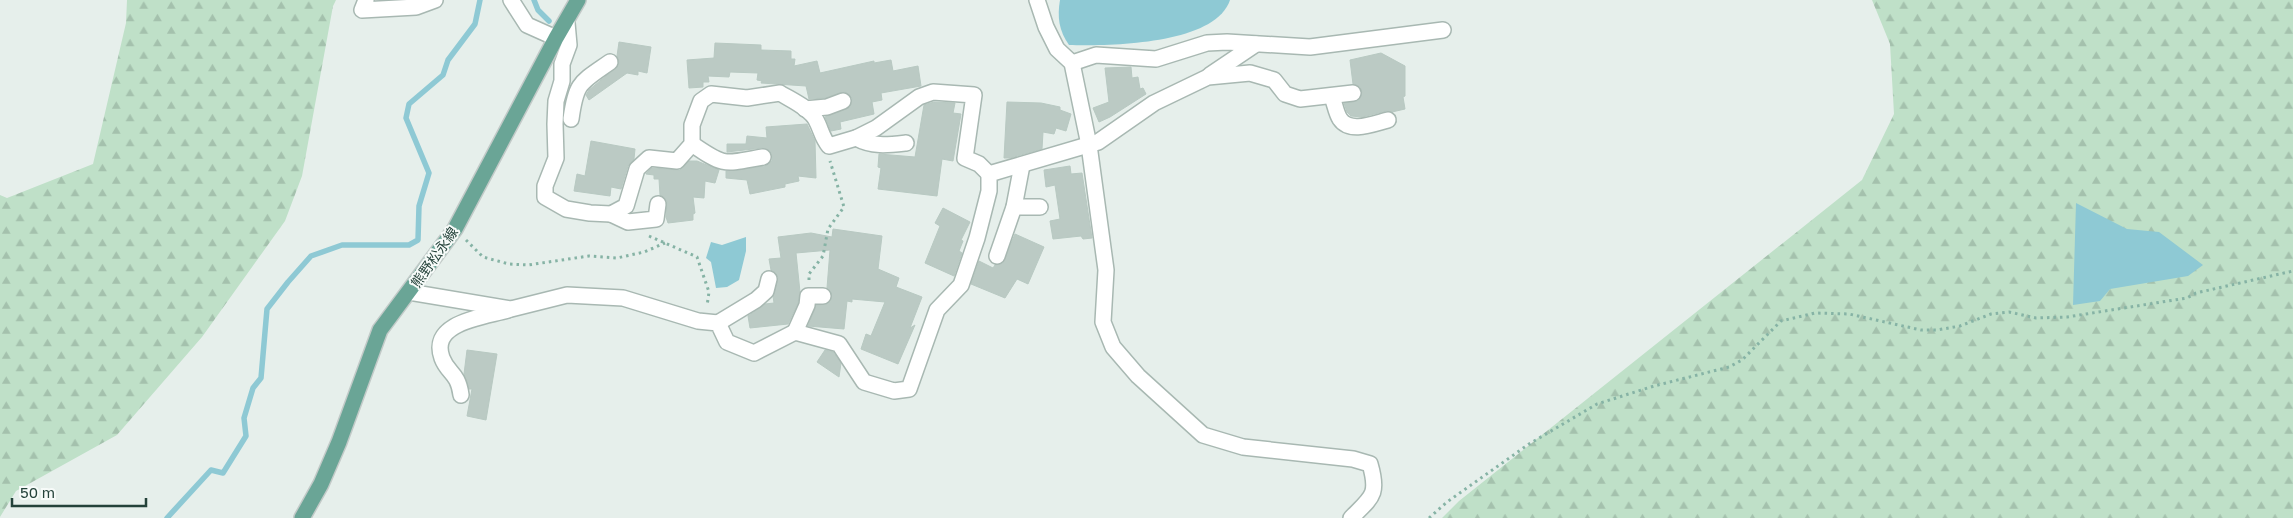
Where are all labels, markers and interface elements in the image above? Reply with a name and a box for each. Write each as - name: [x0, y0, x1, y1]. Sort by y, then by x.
- street label: 熊野松永線: [407, 223, 461, 291]
- scale bar: [12, 476, 146, 508]
- text: 50 m: [20, 483, 55, 501]

